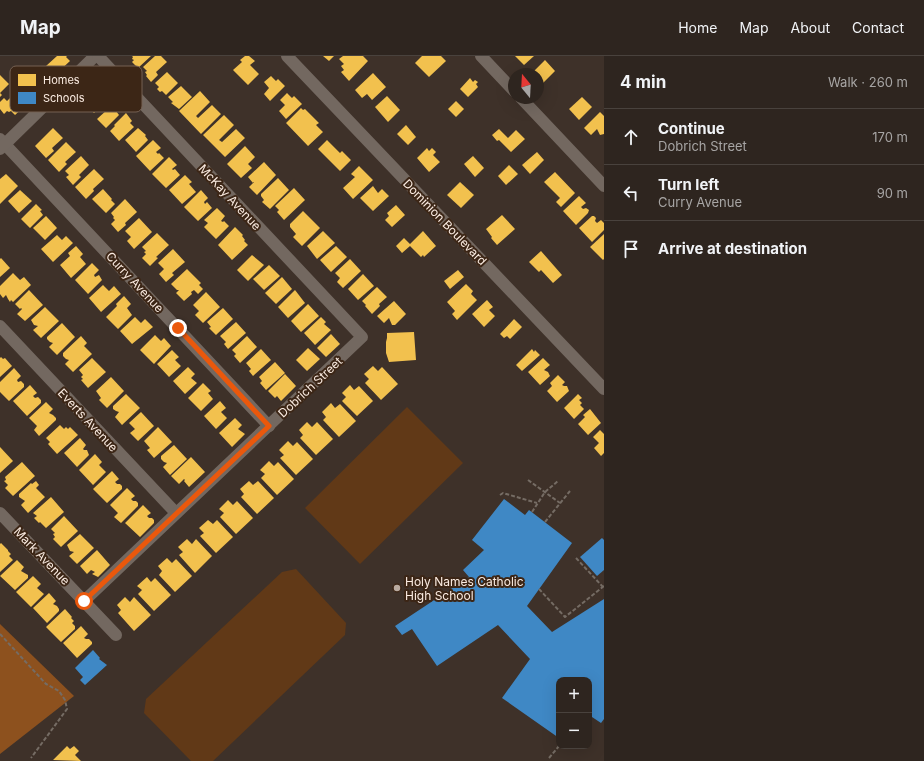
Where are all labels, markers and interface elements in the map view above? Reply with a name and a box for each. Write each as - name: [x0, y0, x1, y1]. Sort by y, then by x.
- text: Map: [20, 16, 61, 39]
- text: Home: [678, 19, 717, 36]
- text: Map: [739, 19, 769, 36]
- text: About: [791, 19, 830, 36]
- text: Contact: [852, 19, 904, 36]
- legend: [10, 66, 142, 112]
- north arrow: [508, 68, 544, 104]
- text: 4 min: [620, 72, 666, 92]
- text: Homes: [43, 73, 80, 87]
- text: Walk · 260 m: [828, 74, 908, 90]
- text: Schools: [43, 91, 85, 105]
- text: Continue: [658, 119, 725, 138]
- icon: ahead: [620, 126, 642, 148]
- text: 170 m: [872, 129, 908, 145]
- text: Dobrich Street: [658, 138, 747, 154]
- street label: McKay Avenue: [196, 161, 264, 233]
- text: Turn left: [658, 175, 719, 194]
- street label: Dominion Boulevard: [400, 176, 490, 268]
- icon: left: [620, 182, 642, 204]
- text: 90 m: [877, 185, 908, 201]
- text: Curry Avenue: [658, 194, 742, 210]
- icon: arrive: [620, 238, 642, 260]
- text: Arrive at destination: [658, 239, 807, 258]
- street label: Curry Avenue: [103, 249, 167, 315]
- route end: [169, 319, 187, 337]
- street label: Dobrich Street: [275, 354, 345, 420]
- street label: Everts Avenue: [55, 385, 121, 455]
- street label: Mark Avenue: [11, 524, 73, 588]
- place label: Holy Names Catholic High School: [405, 574, 524, 603]
- marker: Holy Names Catholic High School: [392, 583, 402, 593]
- route start: [75, 592, 93, 610]
- map controls: [556, 677, 592, 749]
- button: +: [556, 677, 592, 713]
- button: −: [556, 713, 592, 749]

